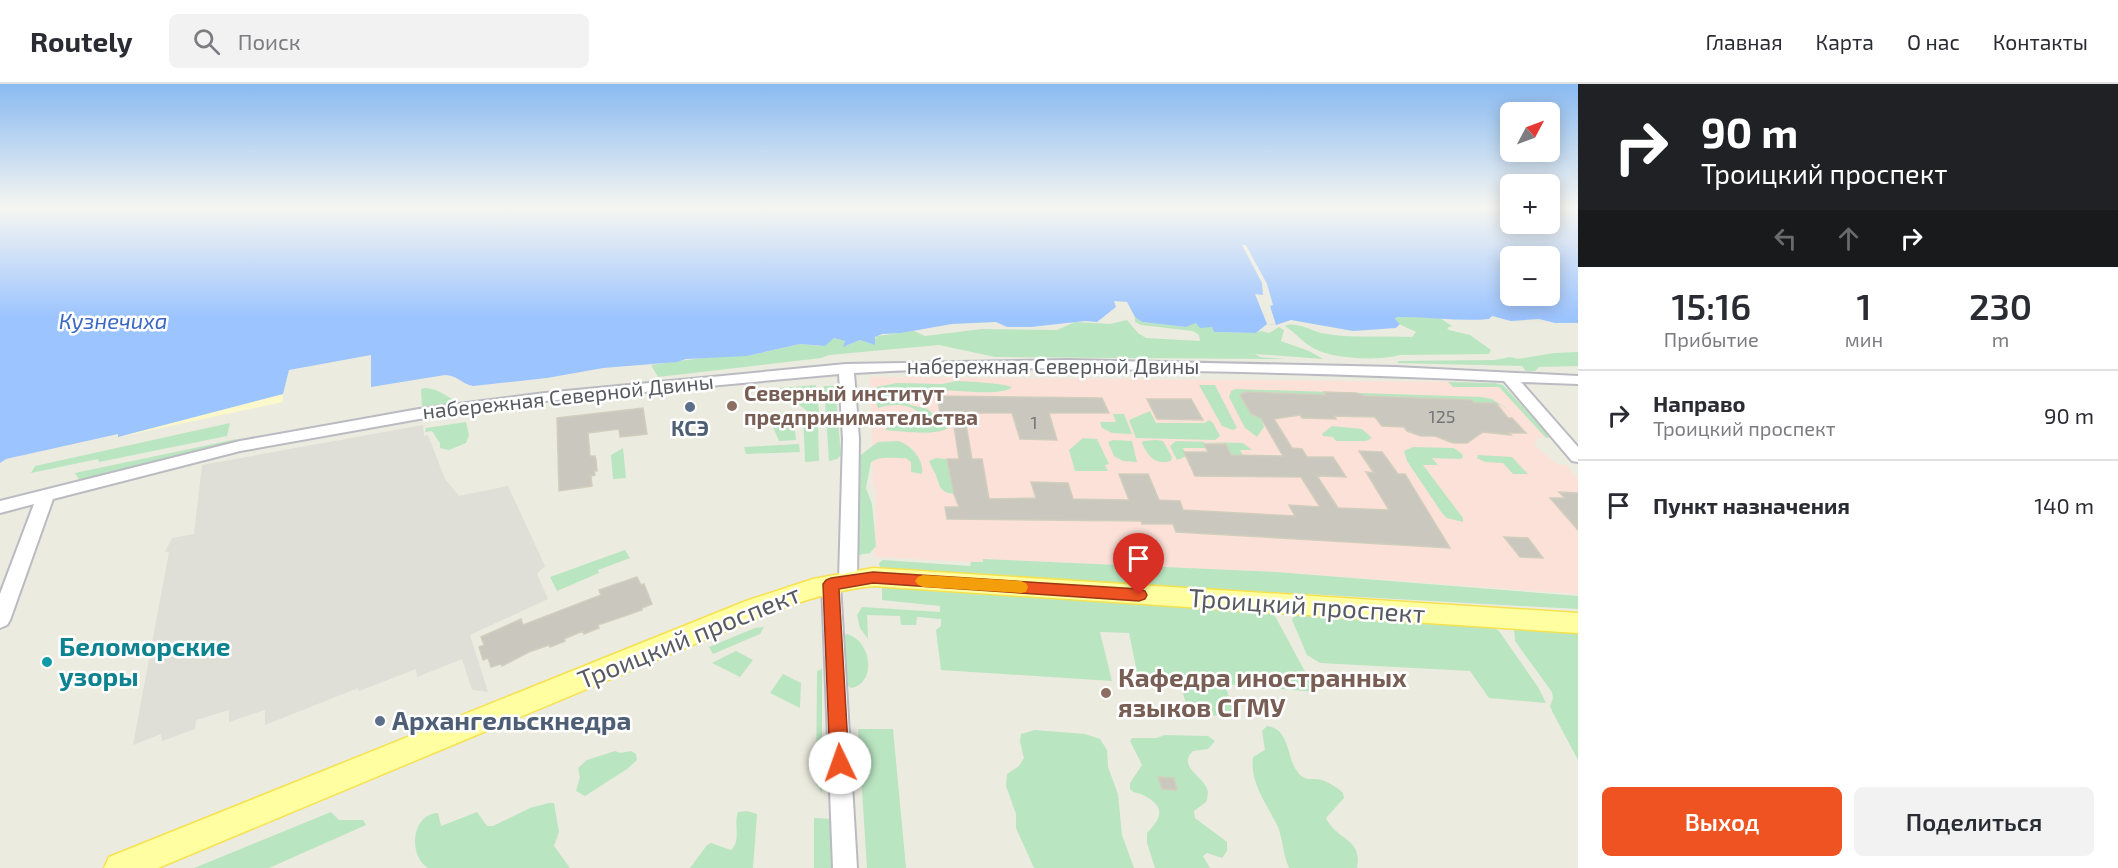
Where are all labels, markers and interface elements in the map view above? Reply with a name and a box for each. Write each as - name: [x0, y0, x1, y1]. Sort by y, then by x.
- search box: [169, 14, 589, 68]
- text: Routely: [30, 24, 133, 58]
- icon: search: [190, 25, 223, 58]
- text: Поиск: [238, 28, 301, 54]
- text: Главная: [1706, 29, 1783, 54]
- text: Карта: [1816, 29, 1874, 54]
- text: О нас: [1907, 29, 1960, 54]
- text: Контакты: [1993, 29, 2088, 54]
- north arrow: [1500, 102, 1560, 162]
- map controls: [1500, 102, 1560, 306]
- text: 90 m: [1701, 106, 1798, 156]
- icon: right: [1602, 108, 1680, 186]
- text: Троицкий проспект: [1701, 157, 1947, 189]
- button: +: [1500, 174, 1560, 234]
- icon: left: [1769, 222, 1802, 255]
- icon: ahead: [1832, 222, 1865, 255]
- icon: right: [1895, 222, 1928, 255]
- button: −: [1500, 246, 1560, 306]
- text: 15:16: [1672, 284, 1751, 327]
- text: 1: [1856, 284, 1871, 327]
- text: 230: [1969, 284, 2032, 327]
- water label: Кузнечиха: [59, 307, 167, 333]
- text: Прибытие: [1664, 327, 1759, 351]
- text: мин: [1845, 327, 1883, 351]
- text: m: [1992, 327, 2009, 351]
- street label: набережная Северной Двины: [907, 353, 1199, 378]
- street label: набережная Северной Двины: [421, 368, 715, 423]
- place label: Северный институт предпринимательства: [744, 380, 978, 429]
- text: Направо: [1653, 390, 1746, 416]
- marker: Северный институт предпринимательства: [725, 399, 739, 413]
- icon: right: [1602, 399, 1635, 432]
- marker: КСЭ: [683, 400, 697, 414]
- text: 90 m: [2044, 402, 2094, 428]
- house number: 125: [1429, 405, 1455, 427]
- house number: 1: [1030, 411, 1038, 433]
- place label: КСЭ: [671, 415, 709, 440]
- text: Троицкий проспект: [1653, 416, 1836, 440]
- icon: arrive: [1602, 489, 1635, 522]
- text: Пункт назначения: [1653, 492, 1850, 518]
- text: 140 m: [2034, 492, 2094, 518]
- pin: [1113, 533, 1164, 595]
- icon: arrive: [1122, 542, 1155, 575]
- street label: Троицкий проспект: [573, 577, 804, 694]
- street label: Троицкий проспект: [1188, 581, 1427, 628]
- place label: Беломорские узоры: [59, 630, 231, 691]
- marker: Беломорские узоры: [40, 655, 54, 669]
- place label: Кафедра иностранных языков СГМУ: [1118, 661, 1407, 722]
- marker: Кафедра иностранных языков СГМУ: [1099, 686, 1113, 700]
- place label: Архангельскнедра: [392, 704, 631, 735]
- marker: Архангельскнедра: [373, 714, 387, 728]
- position arrow: [808, 731, 872, 795]
- button: Выход: [1602, 787, 1842, 856]
- button: Поделиться: [1854, 787, 2094, 856]

